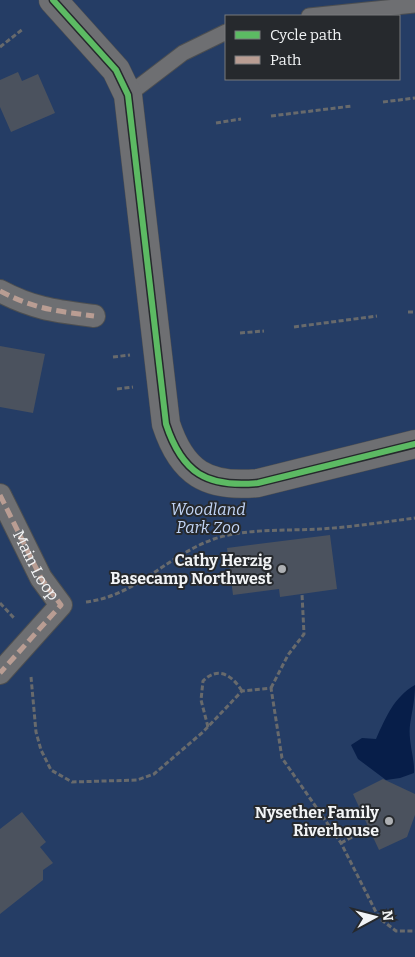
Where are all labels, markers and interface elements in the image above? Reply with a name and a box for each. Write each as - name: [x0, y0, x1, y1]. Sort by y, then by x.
- legend: [225, 15, 400, 80]
- text: Cycle path: [270, 26, 342, 44]
- text: Path: [270, 51, 302, 69]
- park label: Woodland Park Zoo: [170, 500, 246, 537]
- street label: Main Loop: [9, 527, 63, 604]
- place label: Cathy Herzig Basecamp Northwest: [110, 551, 273, 588]
- marker: Cathy Herzig Basecamp Northwest: [276, 563, 288, 575]
- place label: Nysether Family Riverhouse: [255, 803, 379, 840]
- marker: Nysether Family Riverhouse: [383, 815, 395, 827]
- north arrow: [350, 892, 400, 942]
- text: N: [378, 909, 397, 922]

